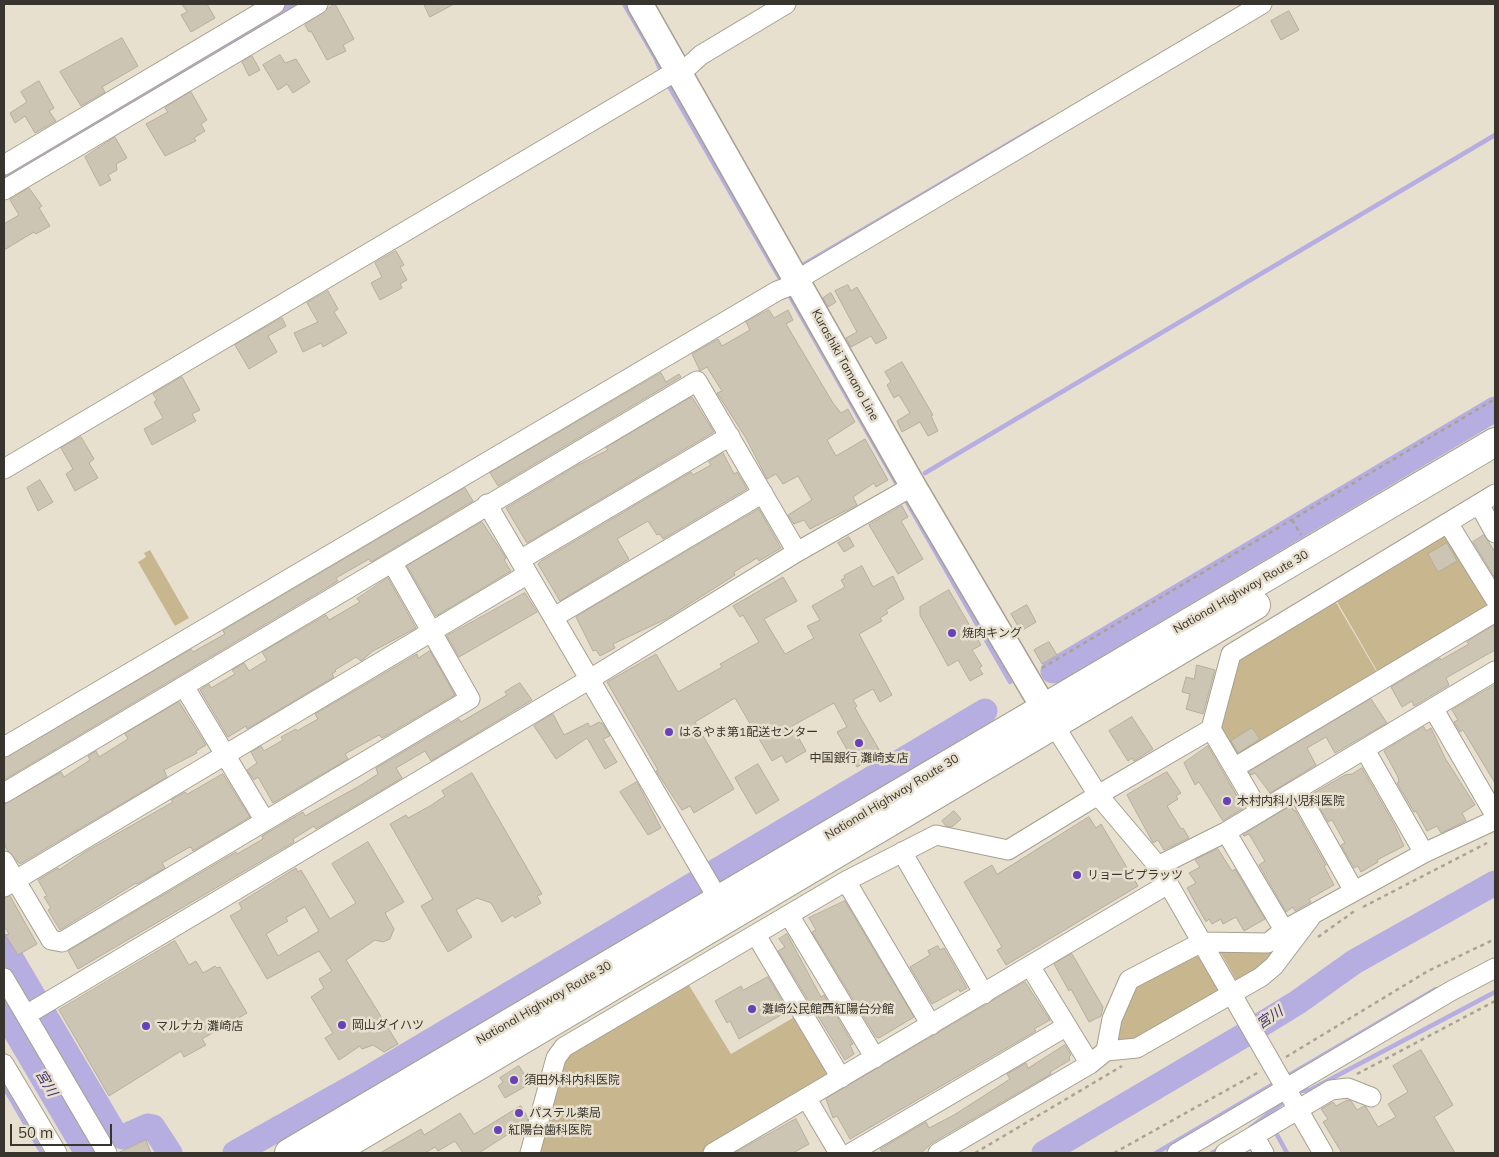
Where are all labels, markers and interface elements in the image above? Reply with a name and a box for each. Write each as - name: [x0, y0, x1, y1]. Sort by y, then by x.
- street label: Kurashiki Tamano Line: [808, 307, 882, 423]
- street label: National Highway Route 30: [1171, 547, 1311, 637]
- place label: 焼肉キング: [962, 626, 1022, 640]
- marker: 焼肉キング: [946, 627, 958, 639]
- place label: はるやま第1配送センター: [679, 725, 818, 739]
- marker: はるやま第1配送センター: [663, 726, 675, 738]
- marker: 中国銀行 灘崎支店: [853, 737, 865, 749]
- place label: 中国銀行 灘崎支店: [809, 751, 909, 765]
- street label: National Highway Route 30: [822, 751, 962, 843]
- place label: 木村内科小児科医院: [1237, 794, 1345, 808]
- marker: 木村内科小児科医院: [1221, 795, 1233, 807]
- place label: リョービプラッツ: [1087, 868, 1183, 882]
- marker: リョービプラッツ: [1071, 869, 1083, 881]
- street label: National Highway Route 30: [474, 958, 614, 1048]
- place label: 灘崎公民館西紅陽台分館: [762, 1002, 894, 1016]
- marker: 灘崎公民館西紅陽台分館: [746, 1003, 758, 1015]
- water label: 宮川: [1254, 1003, 1286, 1033]
- place label: 岡山ダイハツ: [352, 1018, 424, 1032]
- place label: マルナカ 灘崎店: [156, 1019, 243, 1033]
- marker: 岡山ダイハツ: [336, 1019, 348, 1031]
- marker: マルナカ 灘崎店: [140, 1020, 152, 1032]
- water label: 宮川: [32, 1067, 60, 1099]
- place label: 須田外科内科医院: [524, 1073, 620, 1087]
- marker: 須田外科内科医院: [508, 1074, 520, 1086]
- place label: パステル薬局: [529, 1106, 601, 1120]
- marker: パステル薬局: [513, 1107, 525, 1119]
- scale bar: [12, 1114, 115, 1146]
- text: 50 m: [18, 1123, 53, 1142]
- place label: 紅陽台歯科医院: [508, 1123, 592, 1137]
- marker: 紅陽台歯科医院: [492, 1124, 504, 1136]

